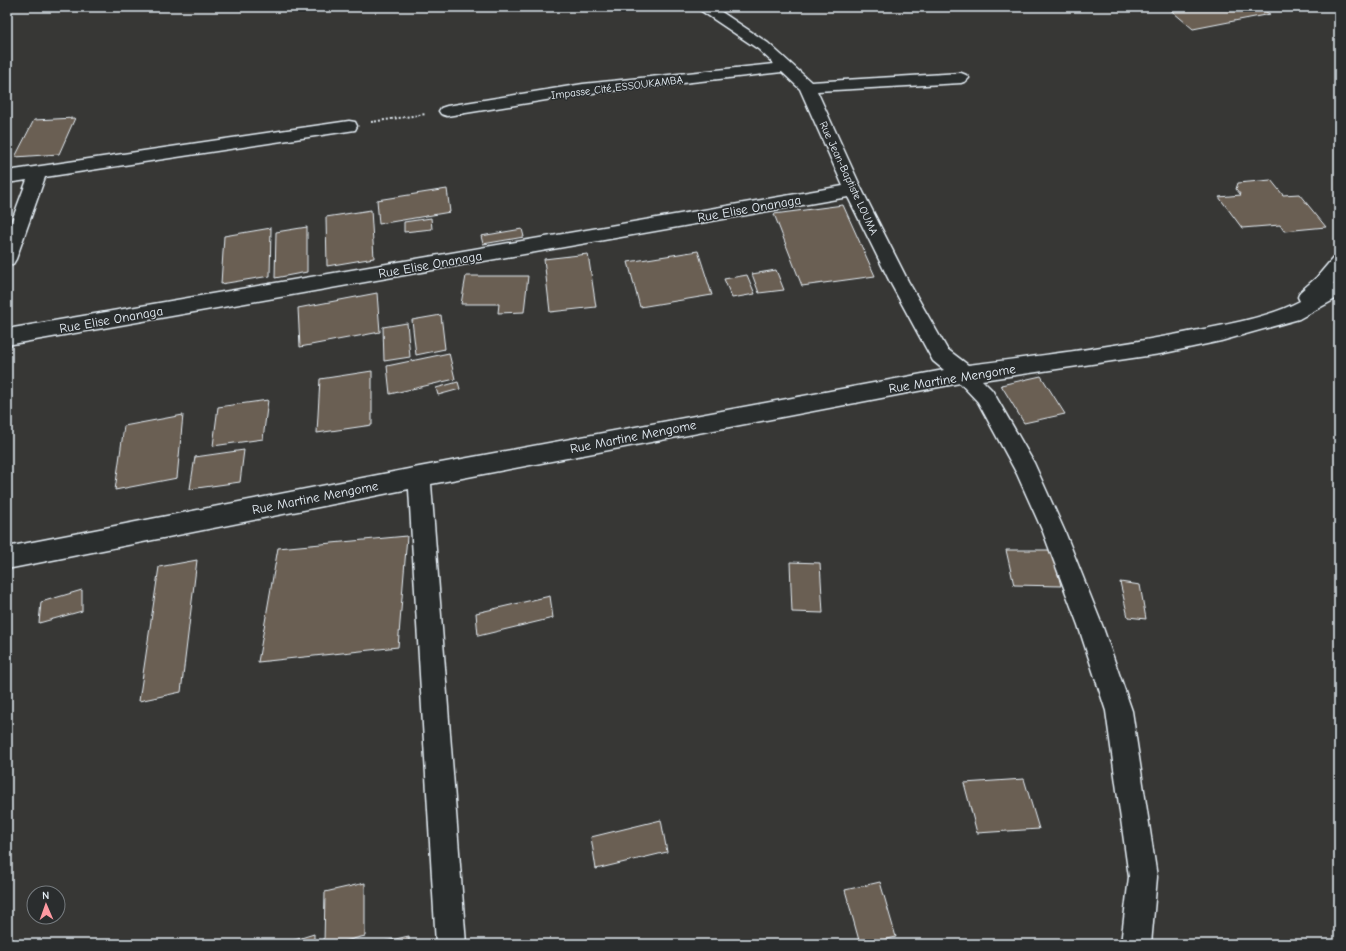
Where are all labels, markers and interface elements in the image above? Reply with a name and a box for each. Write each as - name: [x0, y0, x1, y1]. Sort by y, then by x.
- street label: Impasse Cité ESSOUKAMBA: [550, 73, 684, 102]
- street label: Rue Jean-Baptiste LOUMA: [816, 119, 881, 238]
- street label: Rue Elise Onanaga: [696, 192, 802, 225]
- street label: Rue Elise Onanaga: [377, 248, 483, 281]
- street label: Rue Elise Onanaga: [58, 303, 164, 336]
- street label: Rue Martine Mengome: [888, 361, 1017, 396]
- street label: Rue Martine Mengome: [569, 417, 698, 456]
- street label: Rue Martine Mengome: [251, 478, 380, 517]
- north arrow: [26, 885, 66, 925]
- text: N: [42, 889, 49, 902]

